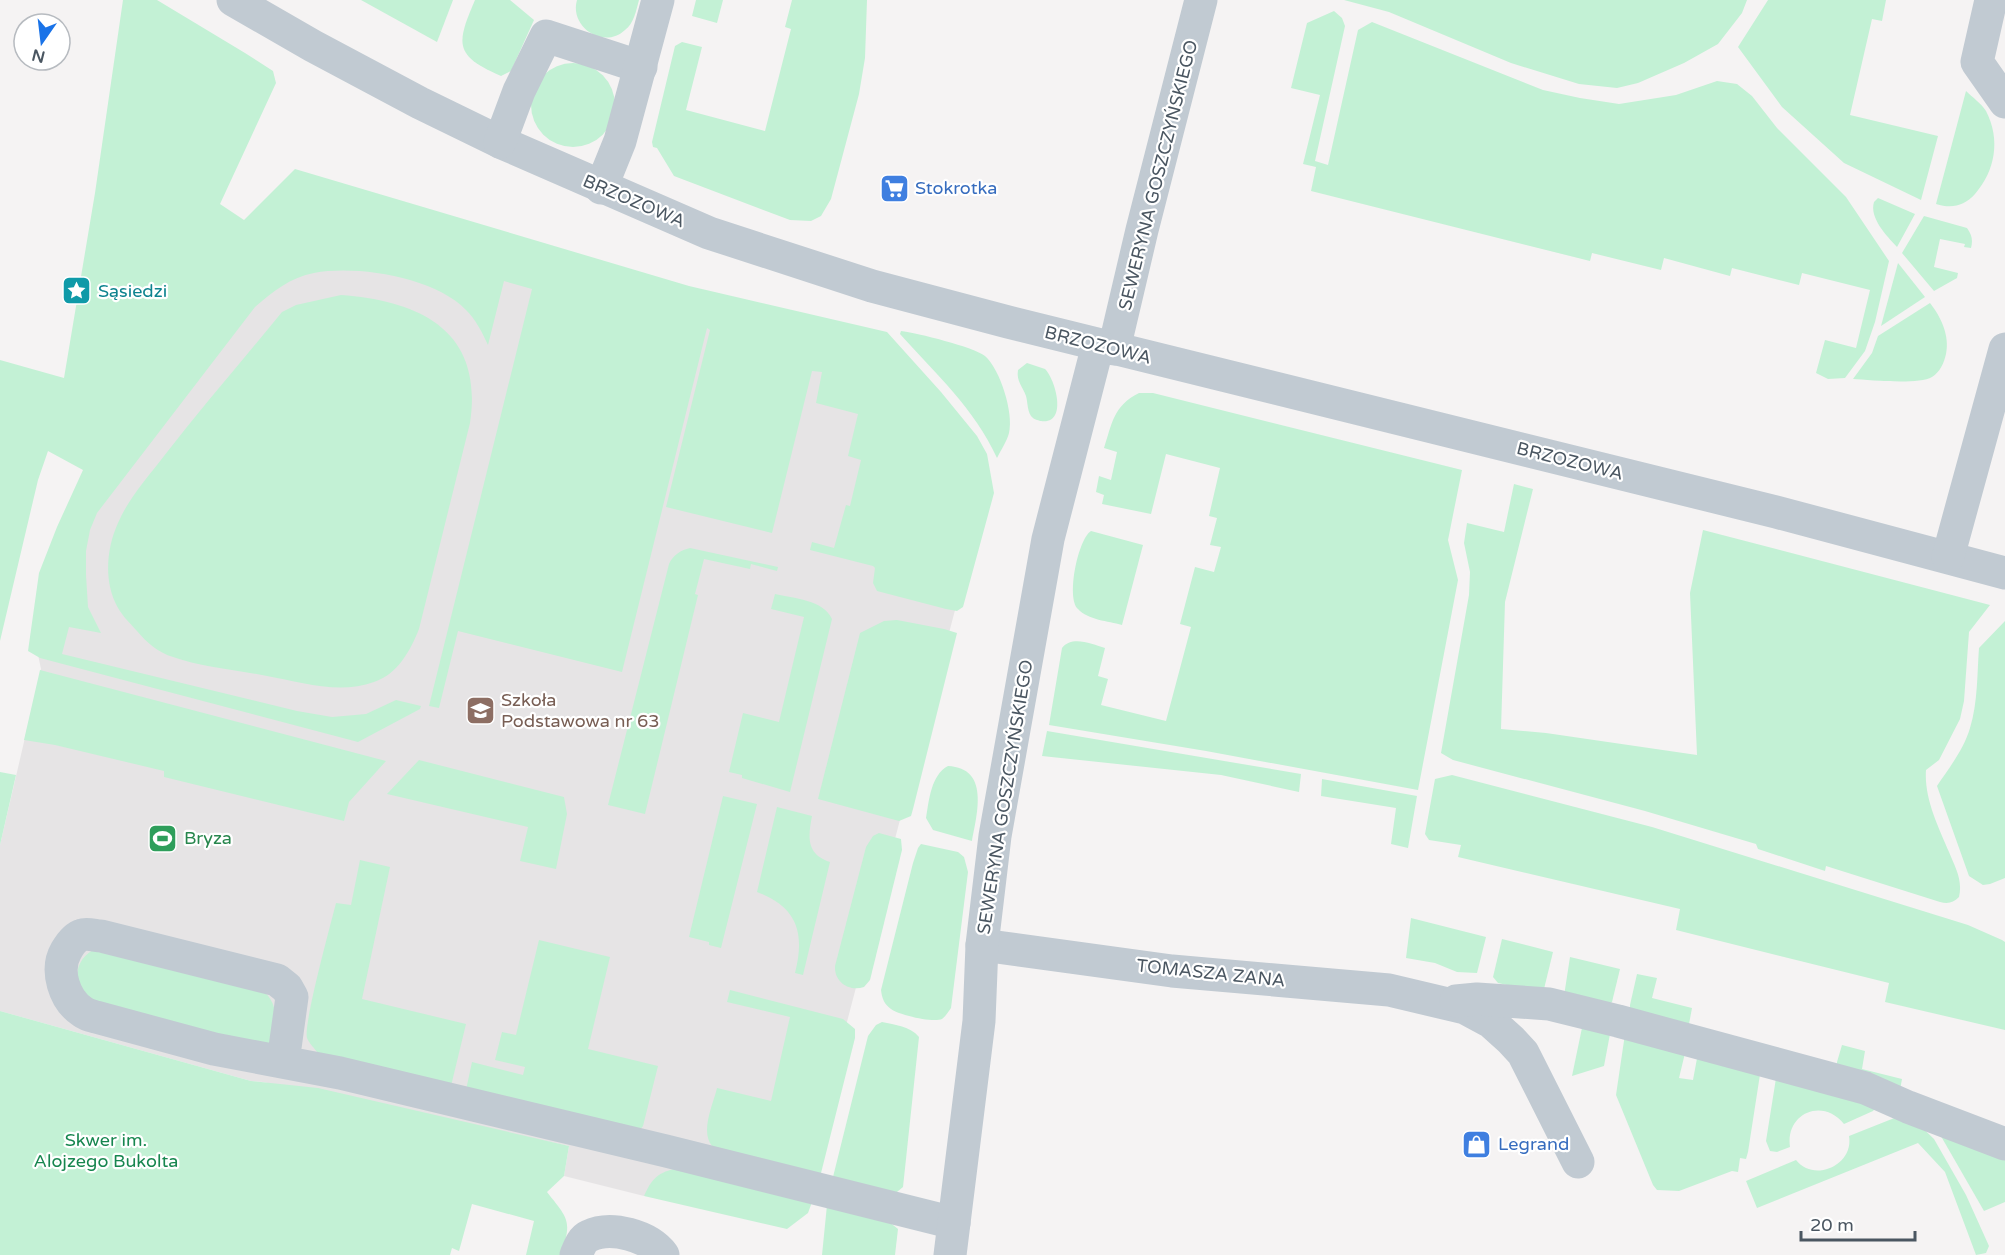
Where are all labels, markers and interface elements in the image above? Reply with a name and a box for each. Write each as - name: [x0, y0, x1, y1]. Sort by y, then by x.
- north arrow: [12, 12, 72, 72]
- street label: SEWERYNA GOSZCZYŃSKIEGO: [1114, 38, 1202, 312]
- text: N: [30, 44, 47, 67]
- street label: BRZOZOWA: [579, 170, 689, 232]
- supermarket icon: Stokrotka: [878, 172, 910, 204]
- place label: Stokrotka: [915, 177, 997, 199]
- place icon: Sąsiedzi: [61, 275, 93, 307]
- place label: Sąsiedzi: [98, 280, 167, 302]
- street label: BRZOZOWA: [1042, 321, 1154, 369]
- street label: BRZOZOWA: [1514, 437, 1626, 485]
- street label: SEWERYNA GOSZCZYŃSKIEGO: [972, 658, 1038, 936]
- place label: Szkoła Podstawowa nr 63: [501, 689, 660, 732]
- school or university icon: Szkoła Podstawowa nr 63: [464, 694, 496, 726]
- sports icon: Bryza: [147, 822, 179, 854]
- place label: Bryza: [184, 827, 232, 849]
- street label: TOMASZA ZANA: [1136, 954, 1286, 992]
- shop icon: Legrand: [1461, 1128, 1493, 1160]
- park label: Skwer im. Alojzego Bukolta: [34, 1129, 178, 1172]
- place label: Legrand: [1498, 1133, 1569, 1155]
- scale bar: [1801, 1204, 1915, 1242]
- text: 20 m: [1810, 1214, 1854, 1236]

